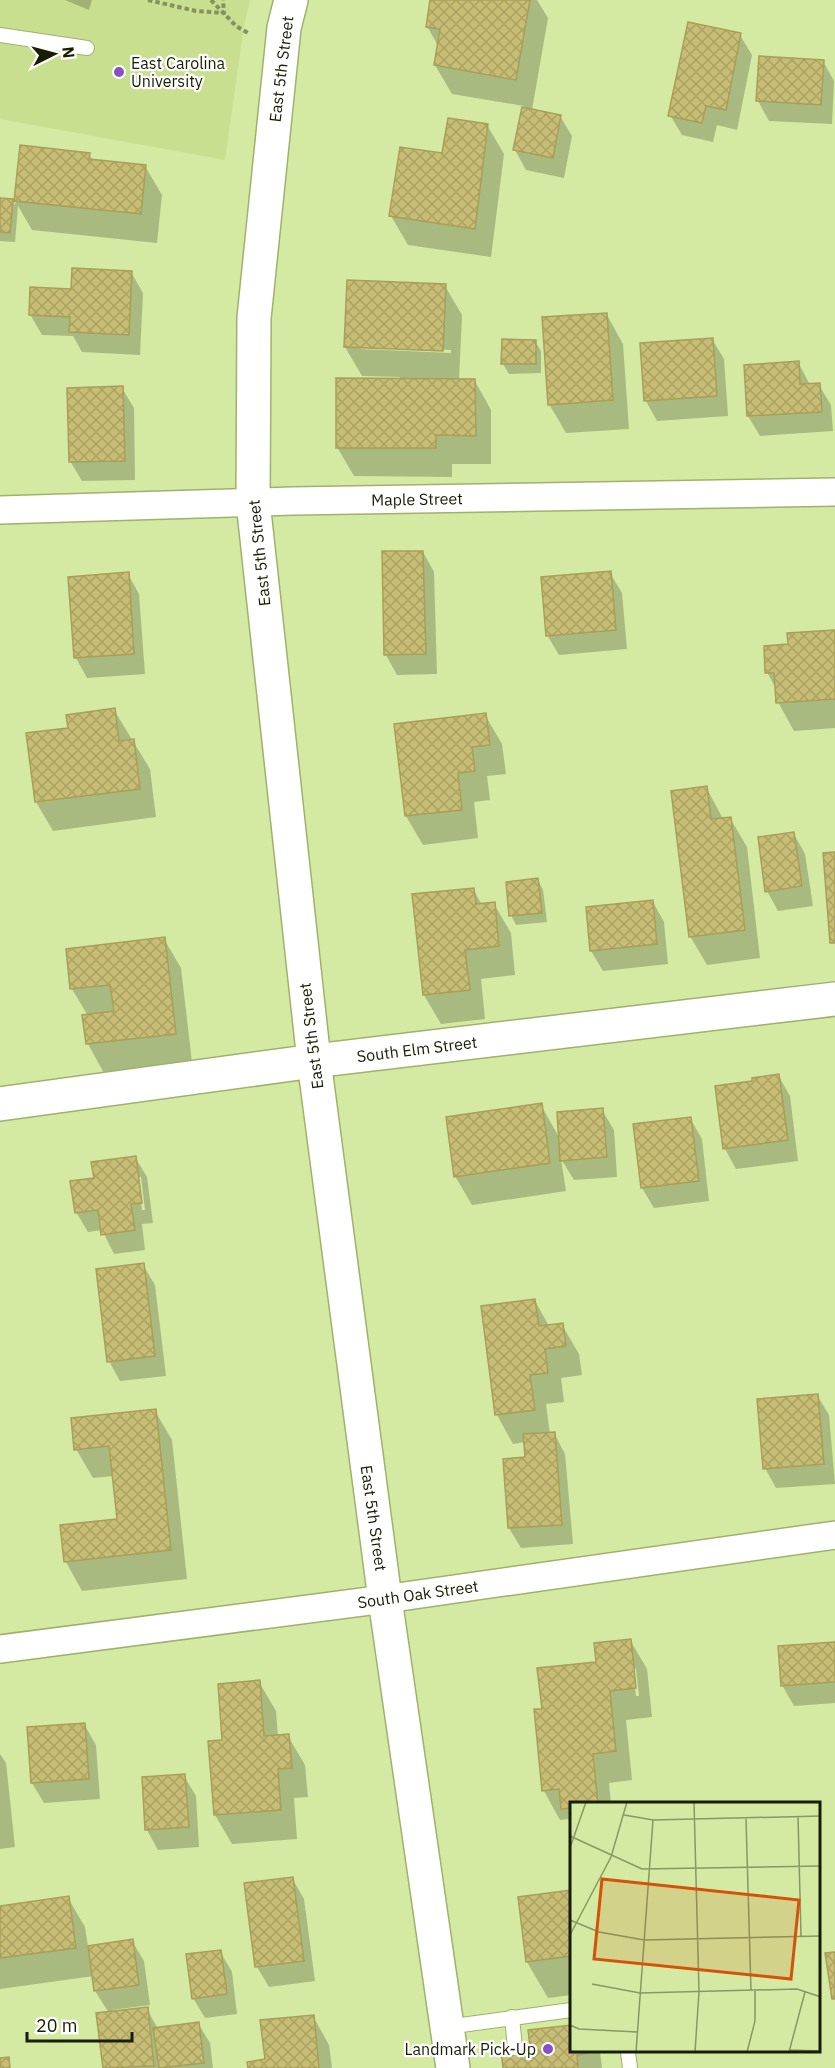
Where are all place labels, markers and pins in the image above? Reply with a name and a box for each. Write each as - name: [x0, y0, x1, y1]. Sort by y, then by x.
- place label: East Carolina University: [131, 53, 226, 91]
- marker: East Carolina University: [112, 65, 126, 79]
- place label: Landmark Pick-Up: [405, 2039, 536, 2059]
- marker: Landmark Pick-Up: [541, 2042, 555, 2056]

